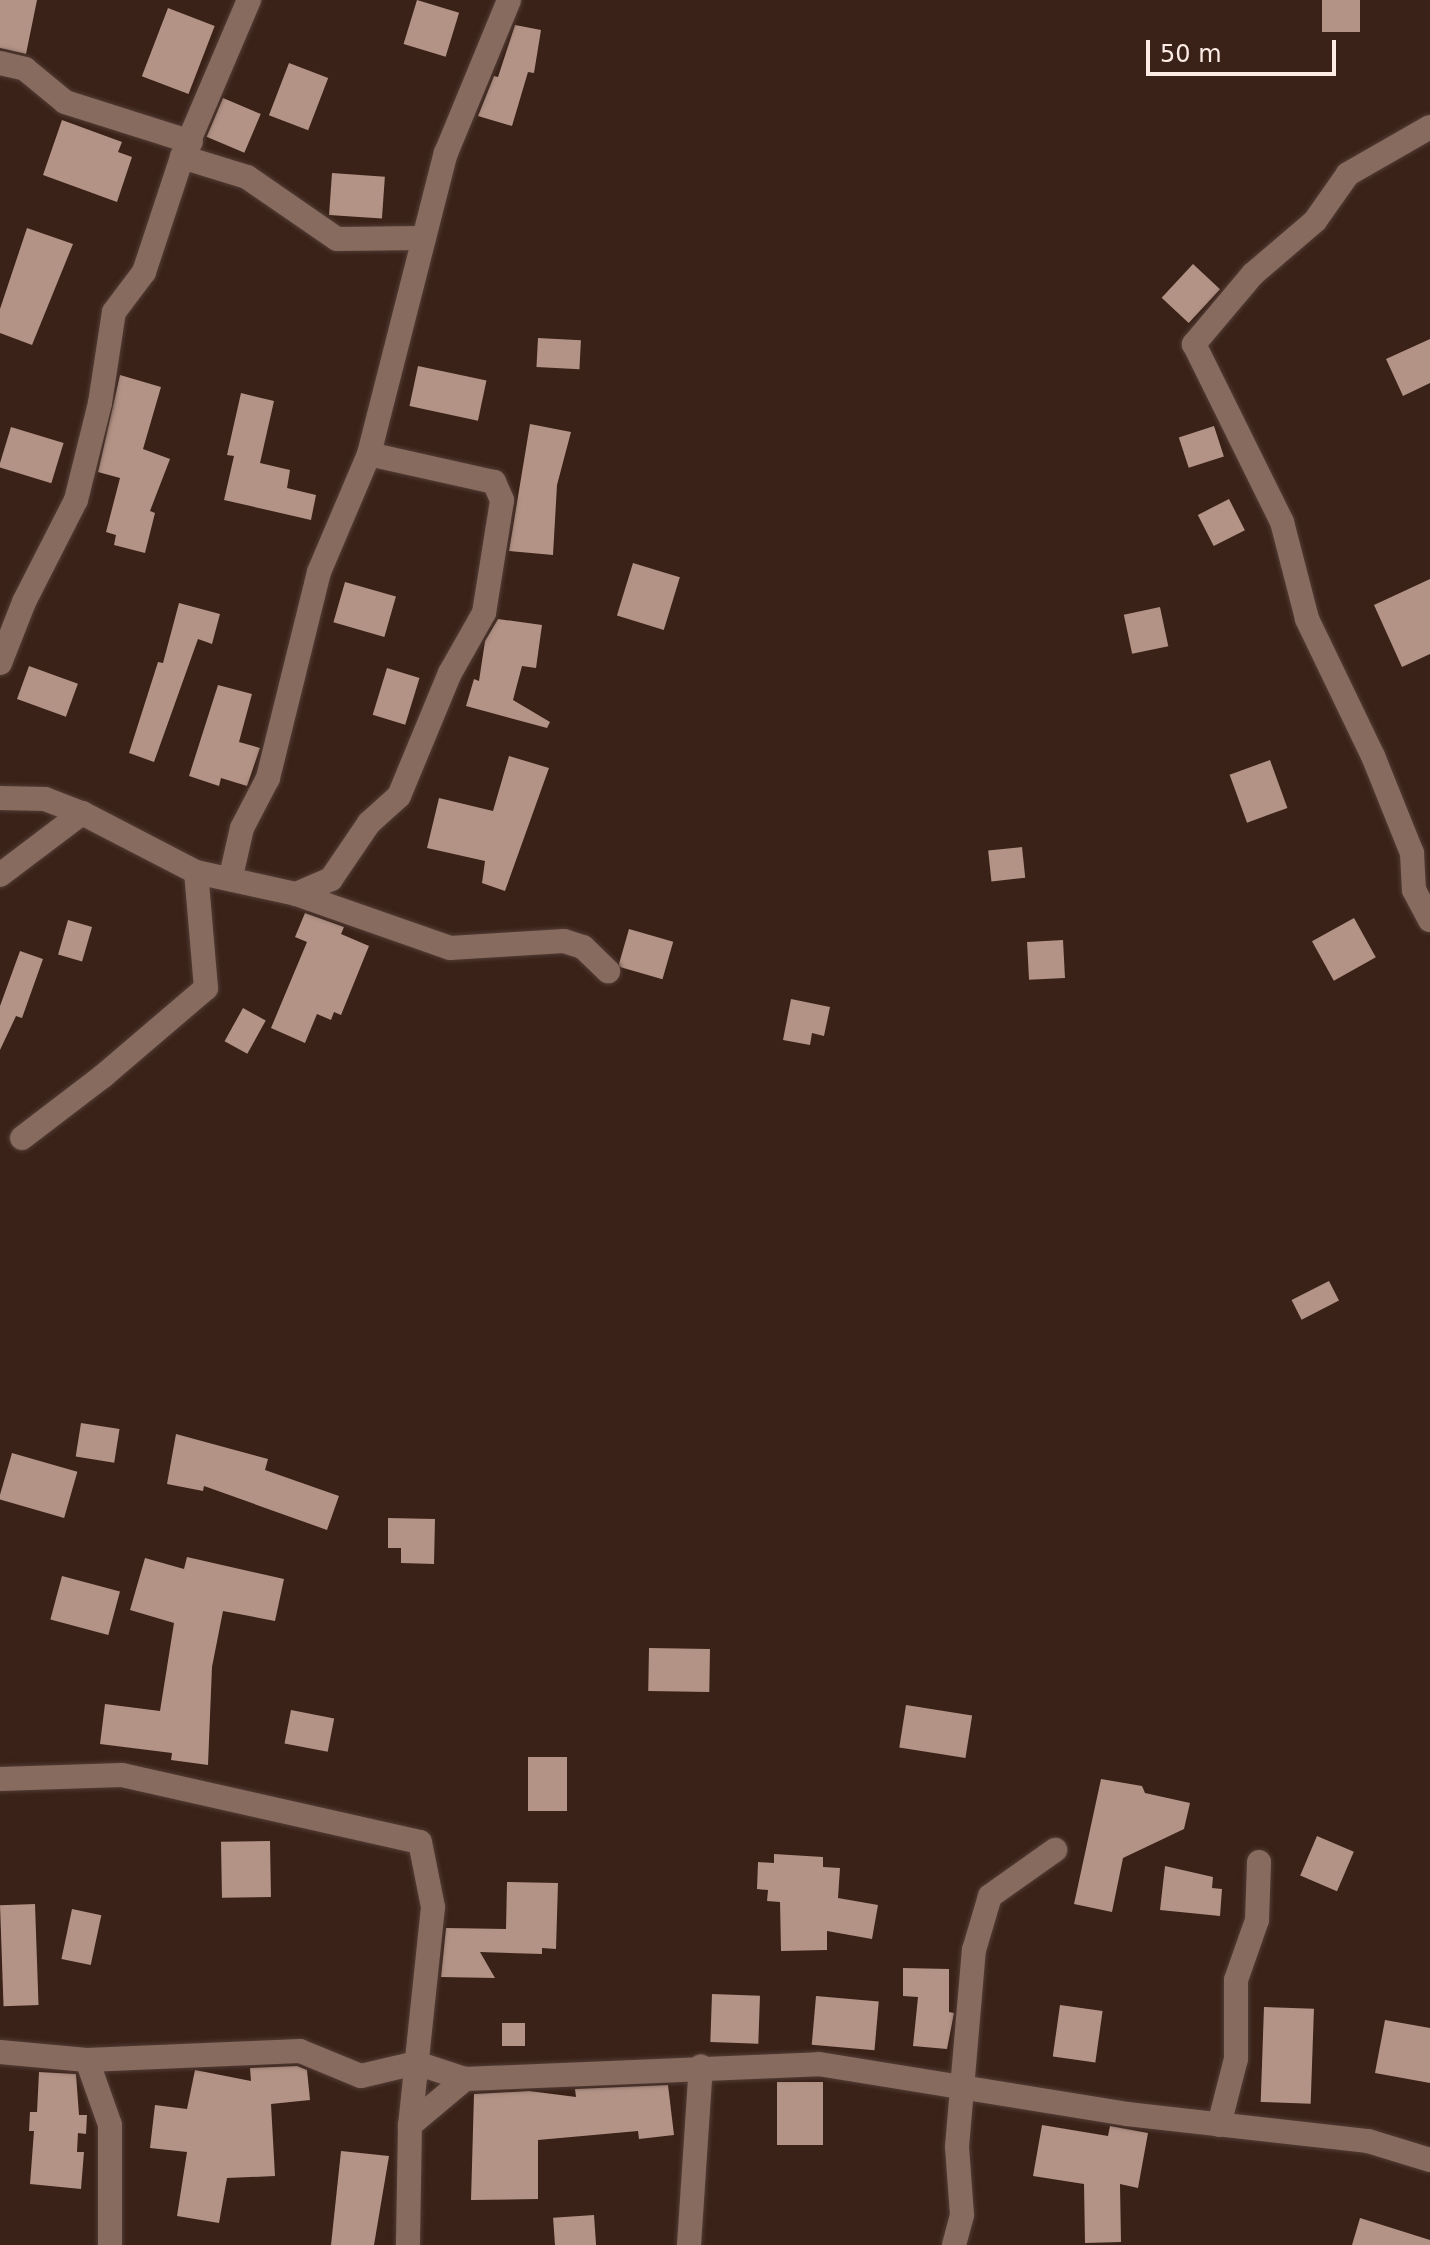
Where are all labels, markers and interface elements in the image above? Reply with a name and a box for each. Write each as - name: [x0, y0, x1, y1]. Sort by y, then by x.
- scale bar: [1150, 24, 1340, 74]
- text: 50 m: [1160, 40, 1222, 68]

